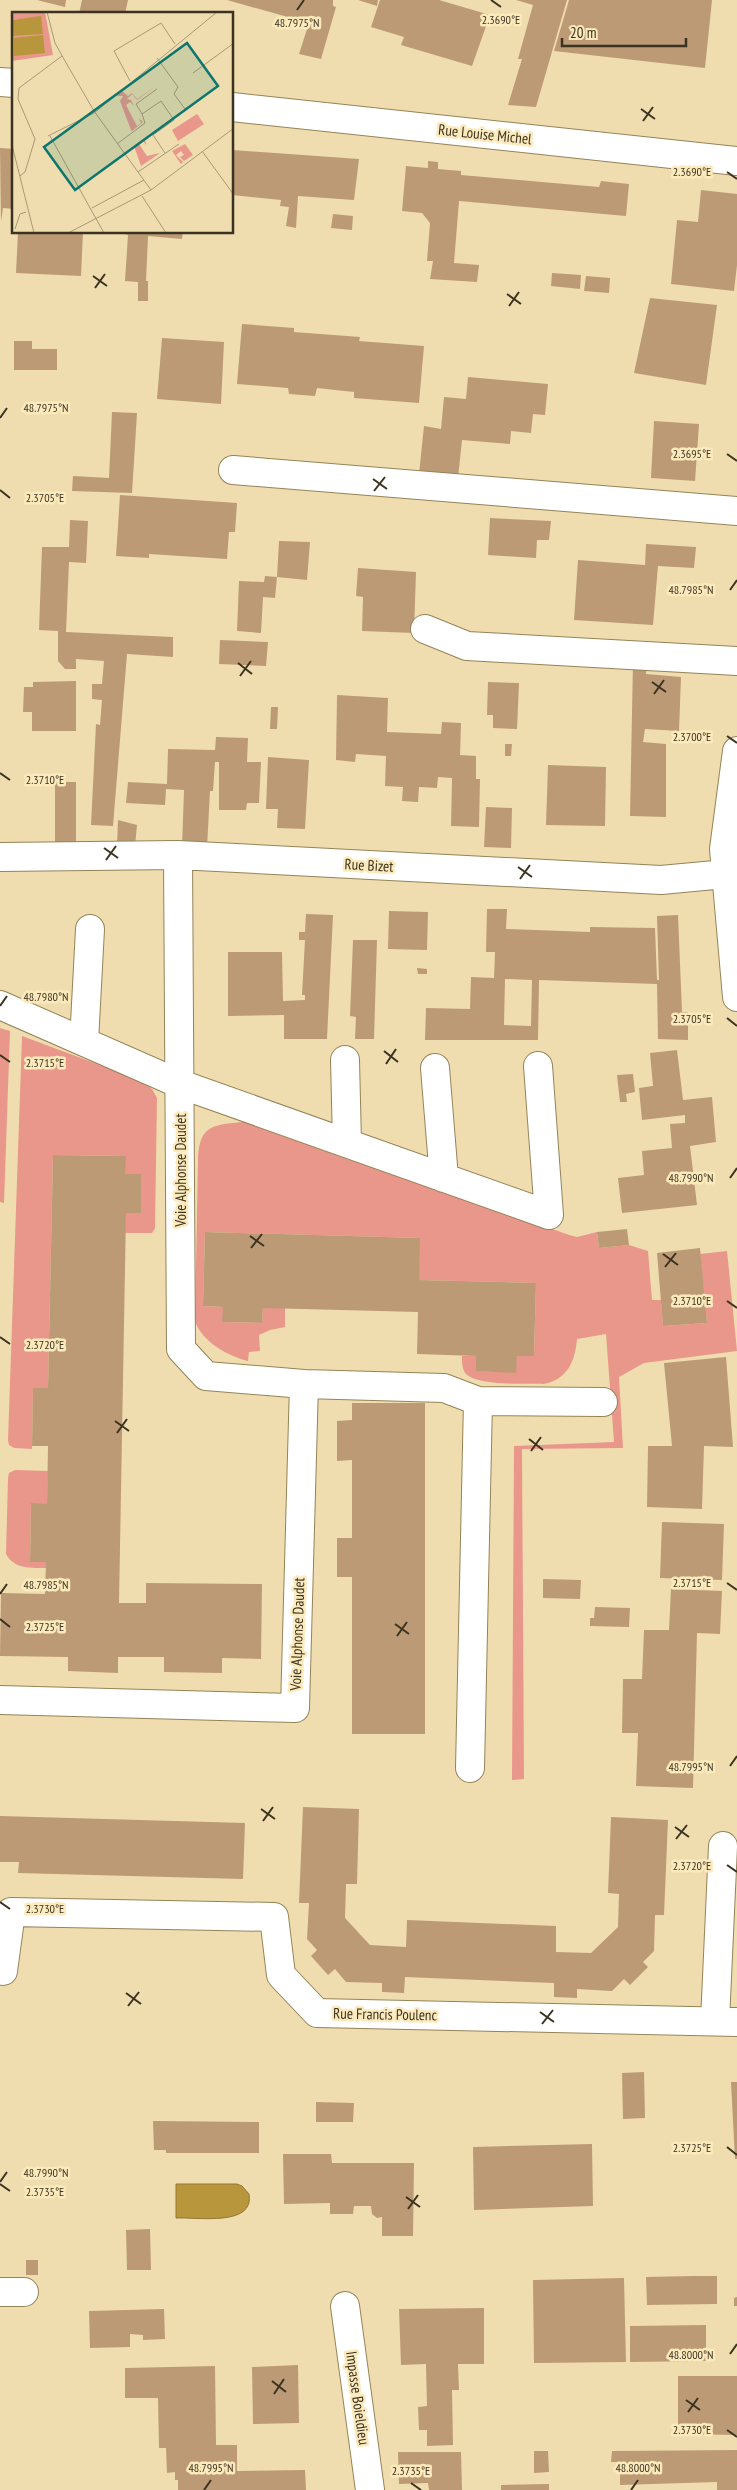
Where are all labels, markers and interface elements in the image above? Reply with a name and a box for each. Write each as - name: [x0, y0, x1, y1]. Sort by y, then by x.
- inset map: [12, 12, 234, 234]
- text: 2.3690°E: [482, 12, 520, 27]
- text: 48.7975°N: [274, 15, 320, 30]
- scale bar: [562, 15, 686, 47]
- text: 20 m: [570, 23, 596, 42]
- street label: Rue Louise Michel: [437, 120, 533, 148]
- text: 2.3690°E: [673, 164, 711, 179]
- text: 48.7975°N: [23, 400, 69, 415]
- text: 2.3695°E: [673, 446, 711, 461]
- text: 2.3705°E: [26, 490, 64, 505]
- text: 48.7985°N: [668, 582, 714, 597]
- text: 2.3700°E: [673, 729, 711, 744]
- text: 2.3710°E: [26, 772, 64, 787]
- street label: Rue Bizet: [344, 854, 394, 876]
- text: 48.7980°N: [23, 989, 69, 1004]
- text: 2.3705°E: [673, 1011, 711, 1026]
- text: 2.3715°E: [26, 1055, 64, 1070]
- street label: Voie Alphonse Daudet: [171, 1113, 190, 1228]
- text: 48.7990°N: [668, 1170, 714, 1185]
- text: 2.3710°E: [673, 1293, 711, 1308]
- text: 2.3720°E: [26, 1337, 64, 1352]
- text: 2.3715°E: [673, 1575, 711, 1590]
- text: 48.7985°N: [23, 1577, 69, 1592]
- street label: Voie Alphonse Daudet: [285, 1577, 308, 1692]
- text: 2.3725°E: [26, 1619, 64, 1634]
- text: 48.7995°N: [668, 1759, 714, 1774]
- text: 2.3720°E: [673, 1858, 711, 1873]
- text: 2.3730°E: [26, 1901, 64, 1916]
- street label: Rue Francis Poulenc: [333, 2004, 438, 2024]
- text: 2.3725°E: [673, 2140, 711, 2155]
- text: 48.7990°N: [23, 2165, 69, 2180]
- text: 2.3735°E: [26, 2184, 64, 2199]
- text: 48.8000°N: [668, 2347, 714, 2362]
- street label: Impasse Boieldieu: [342, 2350, 374, 2446]
- text: 2.3730°E: [673, 2422, 711, 2437]
- text: 48.7995°N: [188, 2460, 234, 2475]
- text: 48.8000°N: [615, 2460, 661, 2475]
- text: 2.3735°E: [392, 2463, 430, 2478]

